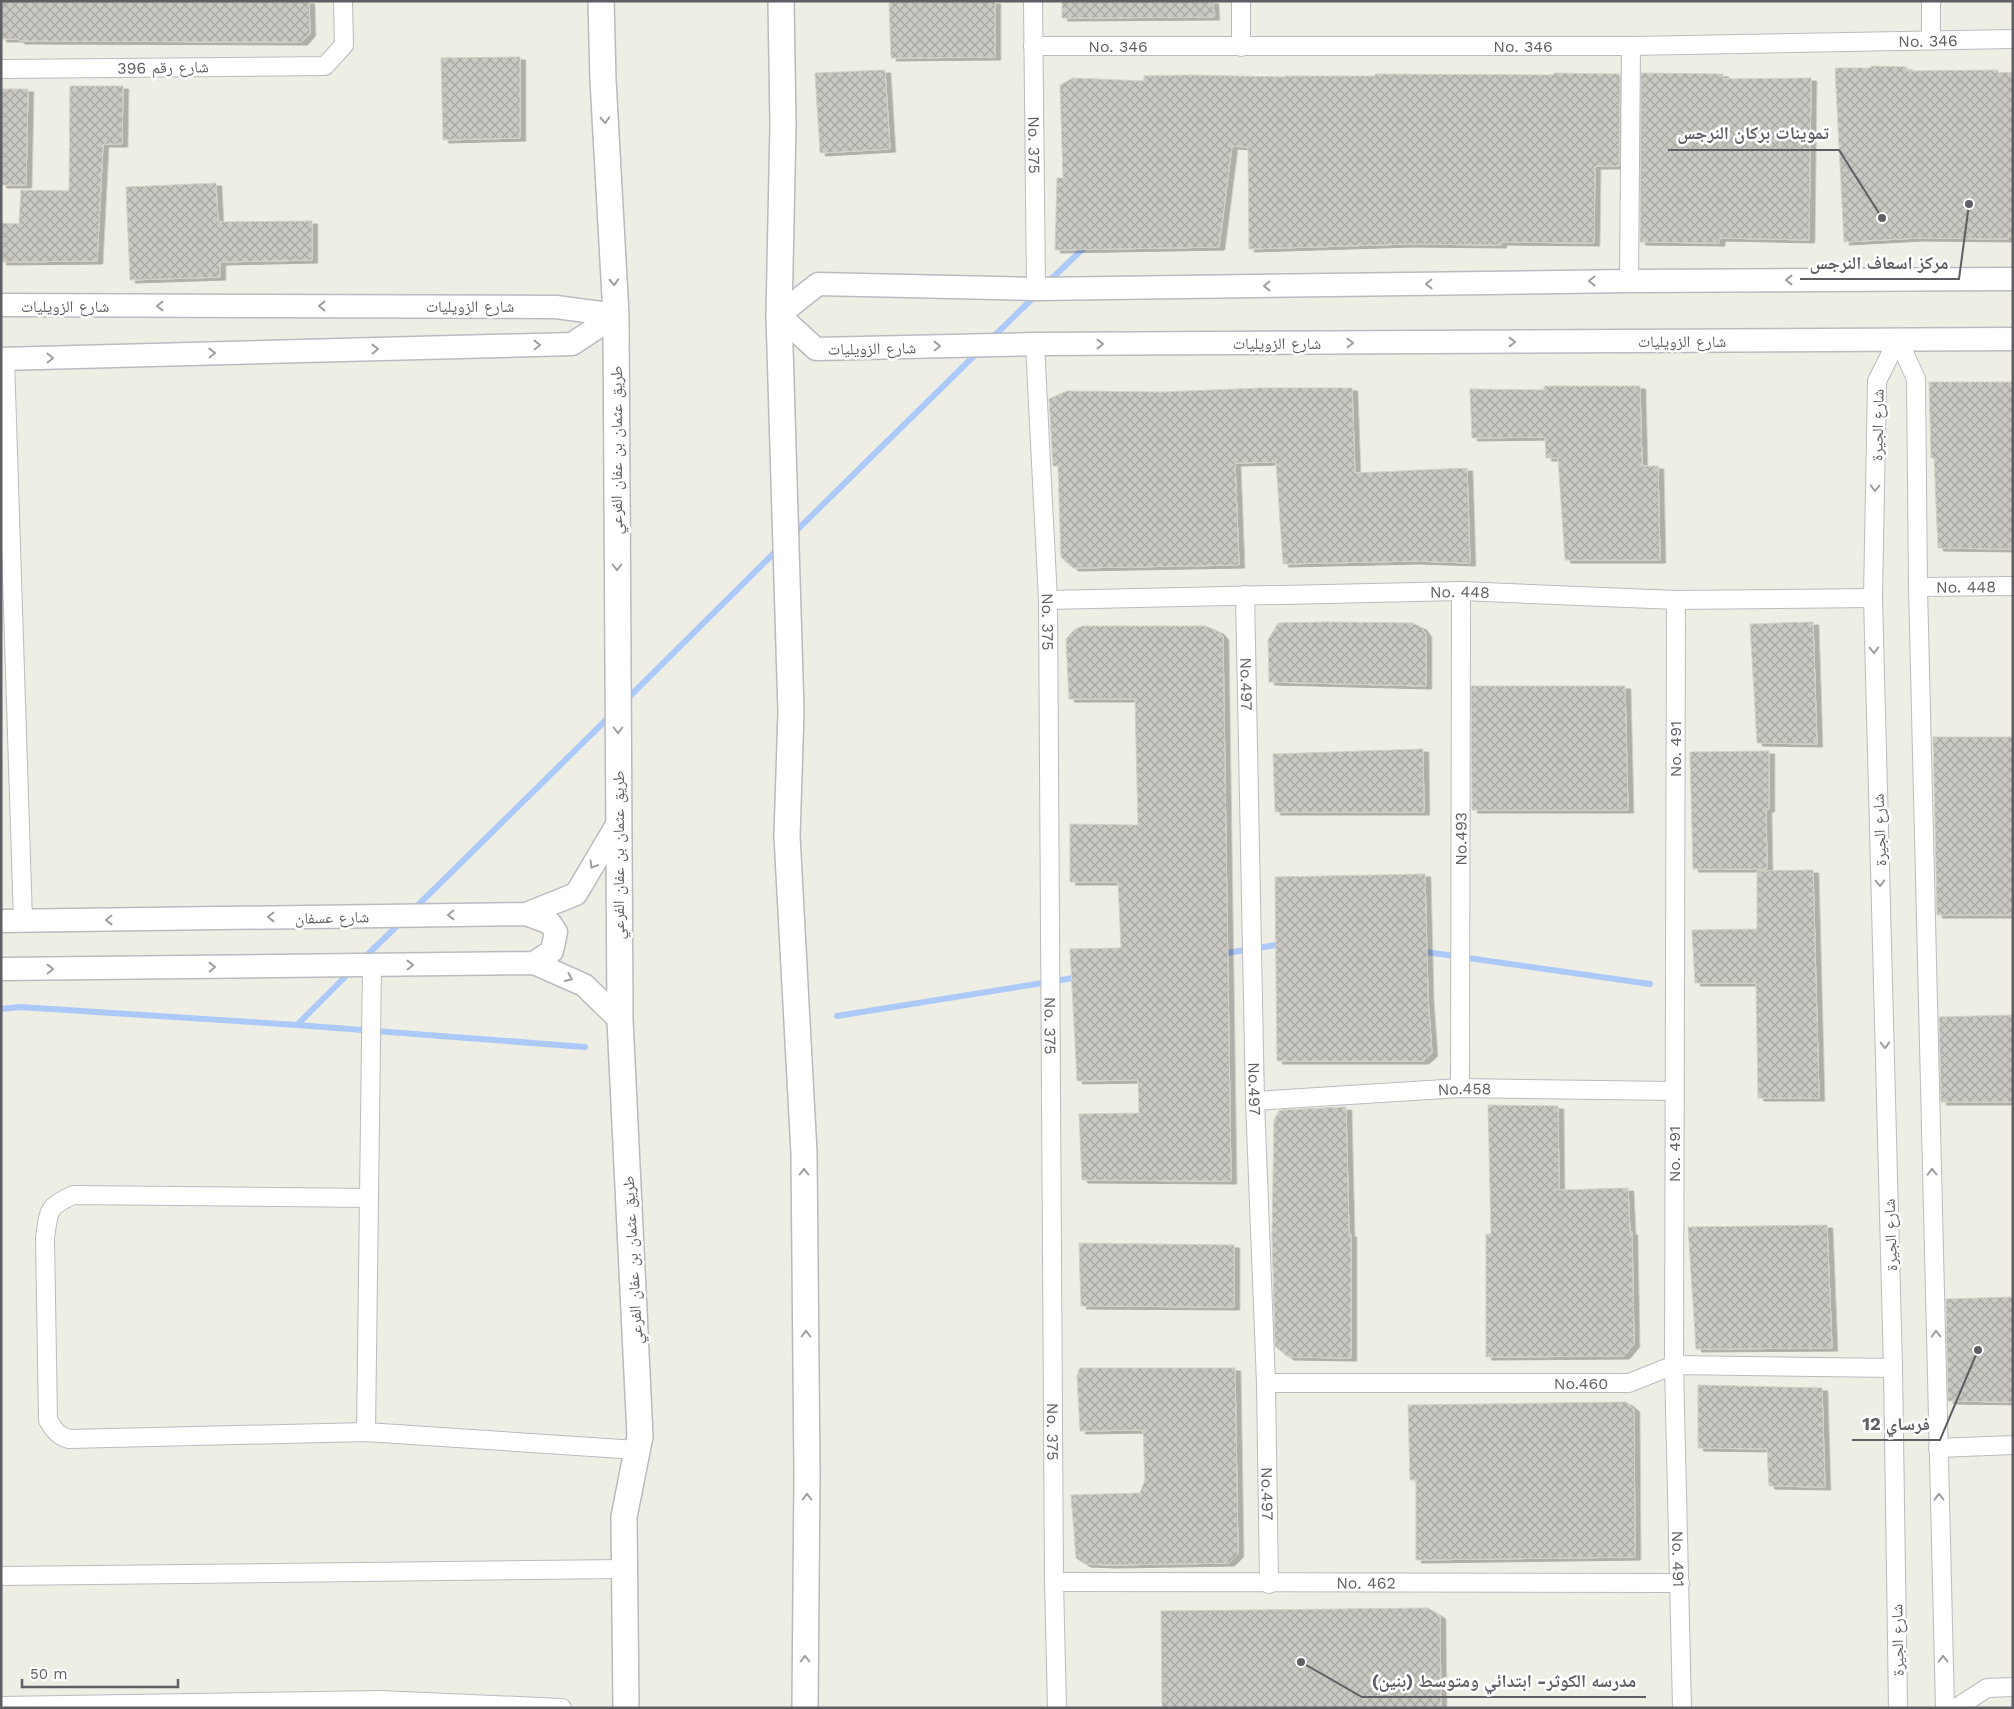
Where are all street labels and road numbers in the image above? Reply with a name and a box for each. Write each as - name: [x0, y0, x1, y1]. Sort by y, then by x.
- street label: No. 346: [1898, 31, 1958, 51]
- street label: No. 346: [1088, 37, 1148, 56]
- street label: No. 346: [1493, 37, 1553, 56]
- street label: شارع رقم 396: [117, 57, 209, 79]
- street label: No. 375: [1024, 116, 1044, 174]
- street label: شارع الزويليات: [21, 297, 109, 317]
- street label: شارع الزويليات: [426, 297, 514, 317]
- street label: شارع الزويليات: [1638, 332, 1726, 352]
- street label: شارع الزويليات: [1233, 334, 1321, 354]
- street label: شارع الزويليات: [828, 338, 916, 360]
- street label: طريق عثمان بن عفان الفرعي: [607, 366, 629, 534]
- street label: شارع الجيرة: [1867, 389, 1889, 461]
- street label: No. 448: [1936, 577, 1996, 597]
- street label: No. 448: [1430, 582, 1490, 602]
- street label: No. 375: [1038, 592, 1057, 651]
- street label: No.497: [1236, 657, 1256, 711]
- street label: No. 491: [1666, 721, 1685, 777]
- street label: طريق عثمان بن عفان الفرعي: [609, 771, 631, 939]
- street label: شارع الجيرة: [1869, 793, 1891, 867]
- street label: No.493: [1451, 812, 1471, 866]
- street label: شارع عسفان: [295, 907, 369, 929]
- street label: No. 375: [1040, 997, 1060, 1055]
- street label: No.497: [1244, 1062, 1265, 1116]
- street label: No.458: [1437, 1079, 1492, 1099]
- street label: No. 491: [1665, 1126, 1684, 1182]
- street label: طريق عثمان بن عفان الفرعي: [619, 1175, 649, 1345]
- street label: شارع الجيرة: [1880, 1198, 1902, 1272]
- street label: No.460: [1554, 1374, 1608, 1393]
- street label: No. 375: [1043, 1403, 1062, 1461]
- street label: No.497: [1257, 1467, 1277, 1521]
- street label: No. 491: [1668, 1530, 1688, 1587]
- street label: No. 462: [1336, 1573, 1396, 1593]
- street label: شارع الجيرة: [1887, 1604, 1909, 1676]

